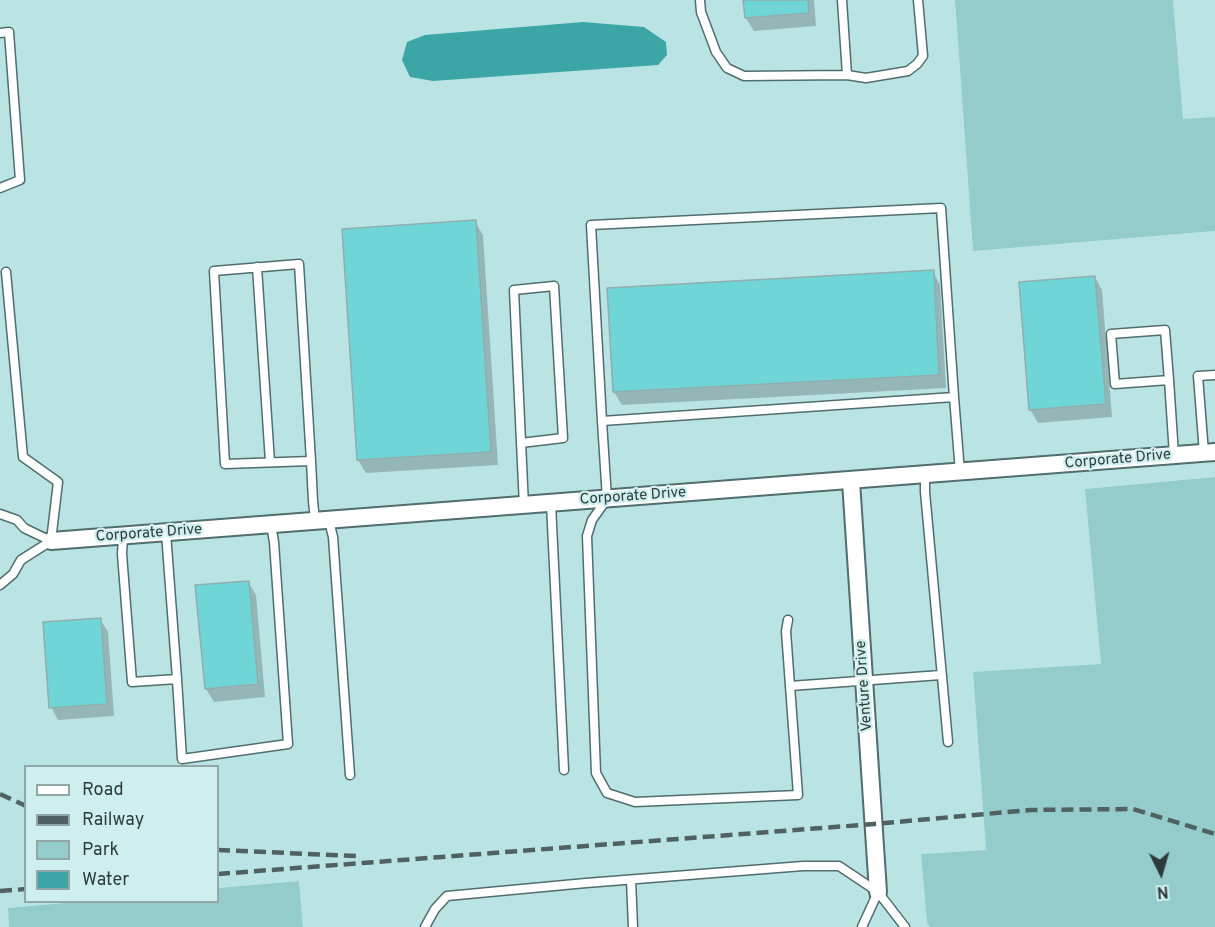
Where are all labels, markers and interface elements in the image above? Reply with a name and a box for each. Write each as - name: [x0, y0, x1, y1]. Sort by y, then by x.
- street label: Corporate Drive: [1064, 446, 1172, 474]
- street label: Corporate Drive: [579, 484, 687, 510]
- street label: Corporate Drive: [95, 521, 203, 547]
- street label: Venture Drive: [853, 640, 877, 732]
- legend: [24, 765, 219, 903]
- text: Road: [82, 779, 124, 802]
- text: Railway: [82, 809, 144, 832]
- text: Park: [82, 839, 119, 862]
- north arrow: [1131, 843, 1191, 903]
- text: Water: [82, 869, 129, 892]
- text: N: [1156, 880, 1169, 901]

